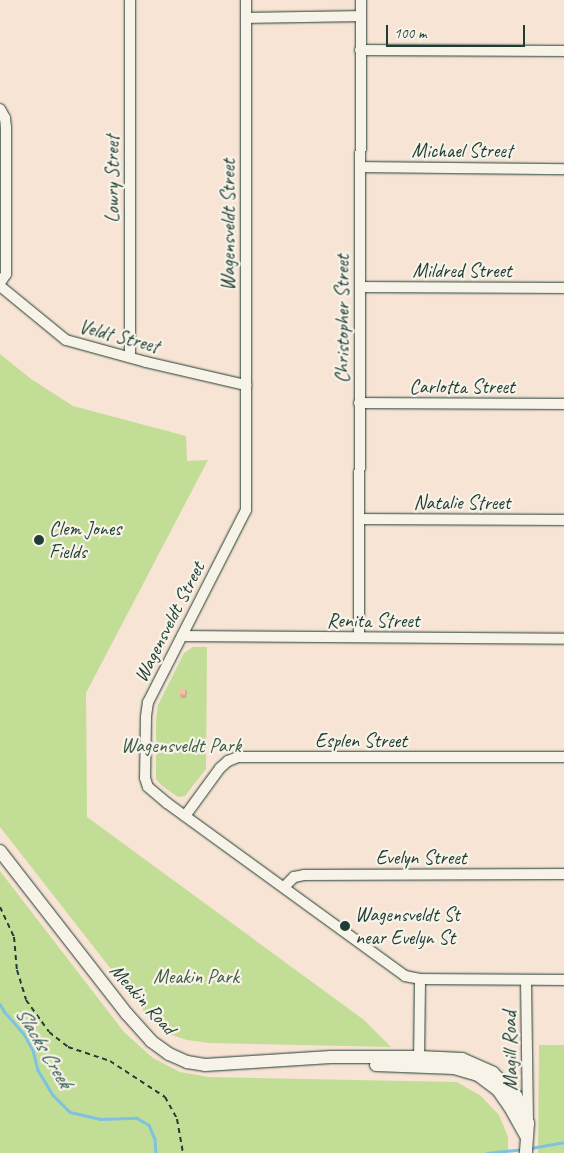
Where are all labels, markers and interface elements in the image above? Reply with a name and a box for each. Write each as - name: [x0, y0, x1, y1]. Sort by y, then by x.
- scale bar: [389, 15, 528, 47]
- text: 100 m: [394, 24, 426, 43]
- street label: Lowry Street: [100, 135, 124, 223]
- street label: Michael Street: [412, 138, 512, 162]
- street label: Wagensveldt Street: [216, 159, 240, 291]
- street label: Christopher Street: [330, 255, 354, 383]
- street label: Mildred Street: [412, 258, 512, 282]
- street label: Veldt Street: [76, 314, 162, 358]
- street label: Carlotta Street: [409, 374, 515, 398]
- street label: Natalie Street: [413, 490, 511, 514]
- place label: Clem Jones Fields: [49, 516, 121, 563]
- marker: Clem Jones Fields: [33, 534, 45, 546]
- street label: Wagensveldt Street: [128, 558, 210, 686]
- street label: Renita Street: [327, 608, 419, 632]
- street label: Esplen Street: [315, 728, 407, 752]
- park label: Wagensveldt Park: [121, 733, 241, 757]
- street label: Evelyn Street: [375, 845, 467, 869]
- place label: Wagensveldt St near Evelyn St: [355, 902, 460, 949]
- marker: Wagensveldt St near Evelyn St: [339, 920, 351, 932]
- street label: Meakin Road: [105, 959, 181, 1039]
- park label: Meakin Park: [153, 964, 239, 988]
- water label: Slacks Creek: [10, 1002, 78, 1092]
- street label: Magill Road: [497, 1011, 523, 1091]

